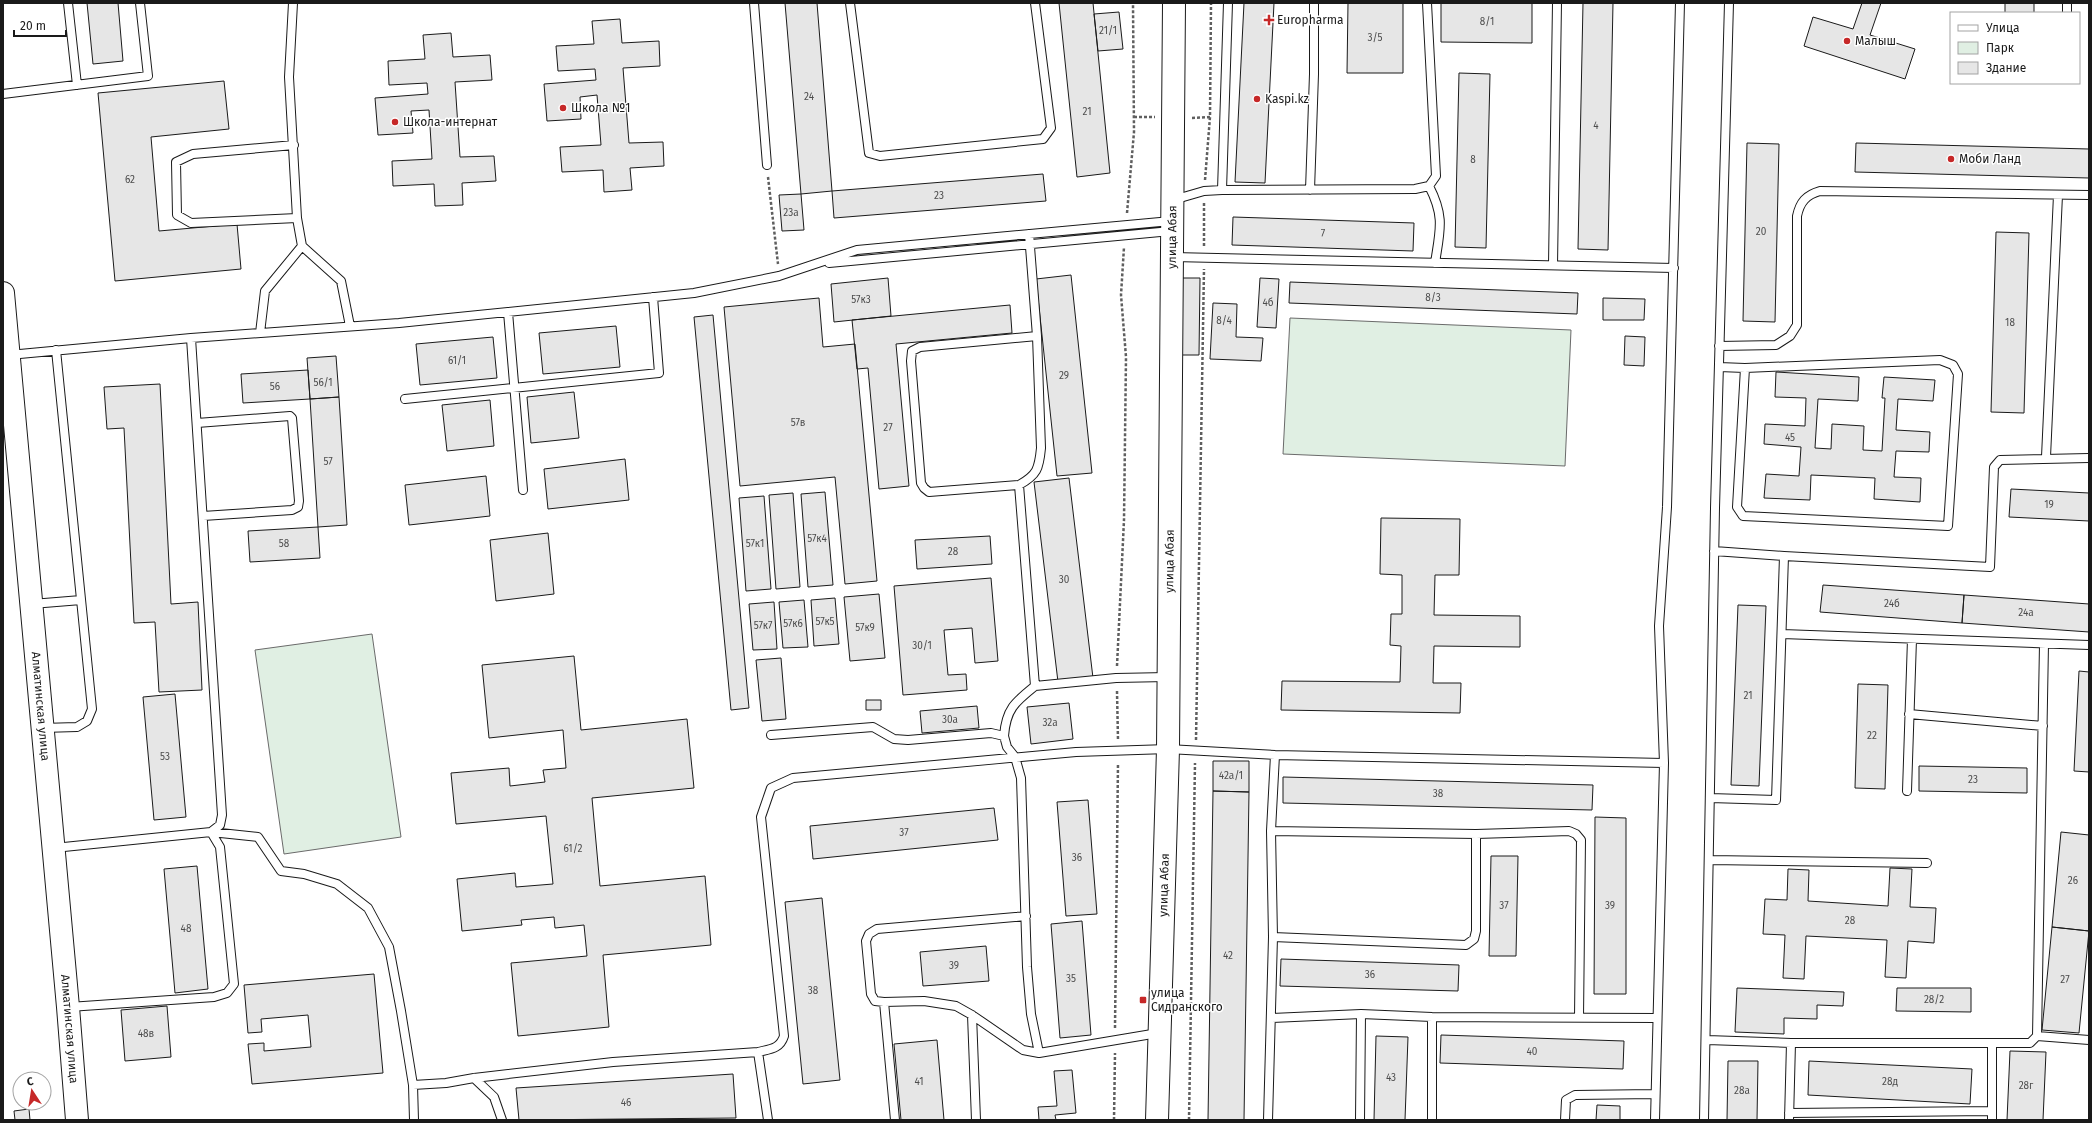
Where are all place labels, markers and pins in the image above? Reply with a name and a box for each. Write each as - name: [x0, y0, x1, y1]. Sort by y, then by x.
- place label: Europharma: [1277, 13, 1344, 27]
- marker: Europharma: [1264, 15, 1274, 25]
- place label: Малыш: [1855, 34, 1896, 48]
- marker: Малыш: [1842, 36, 1852, 46]
- place label: Kaspi.kz: [1265, 92, 1309, 106]
- marker: Kaspi.kz: [1252, 94, 1262, 104]
- place label: Школа №1: [571, 101, 630, 115]
- marker: Школа №1: [558, 103, 568, 113]
- place label: Школа-интернат: [403, 115, 498, 129]
- marker: Школа-интернат: [390, 117, 400, 127]
- place label: Моби Ланд: [1959, 152, 2021, 166]
- marker: Моби Ланд: [1946, 154, 1956, 164]
- place label: улица Сидранского: [1151, 986, 1223, 1014]
- marker: улица Сидранского: [1138, 995, 1148, 1005]

